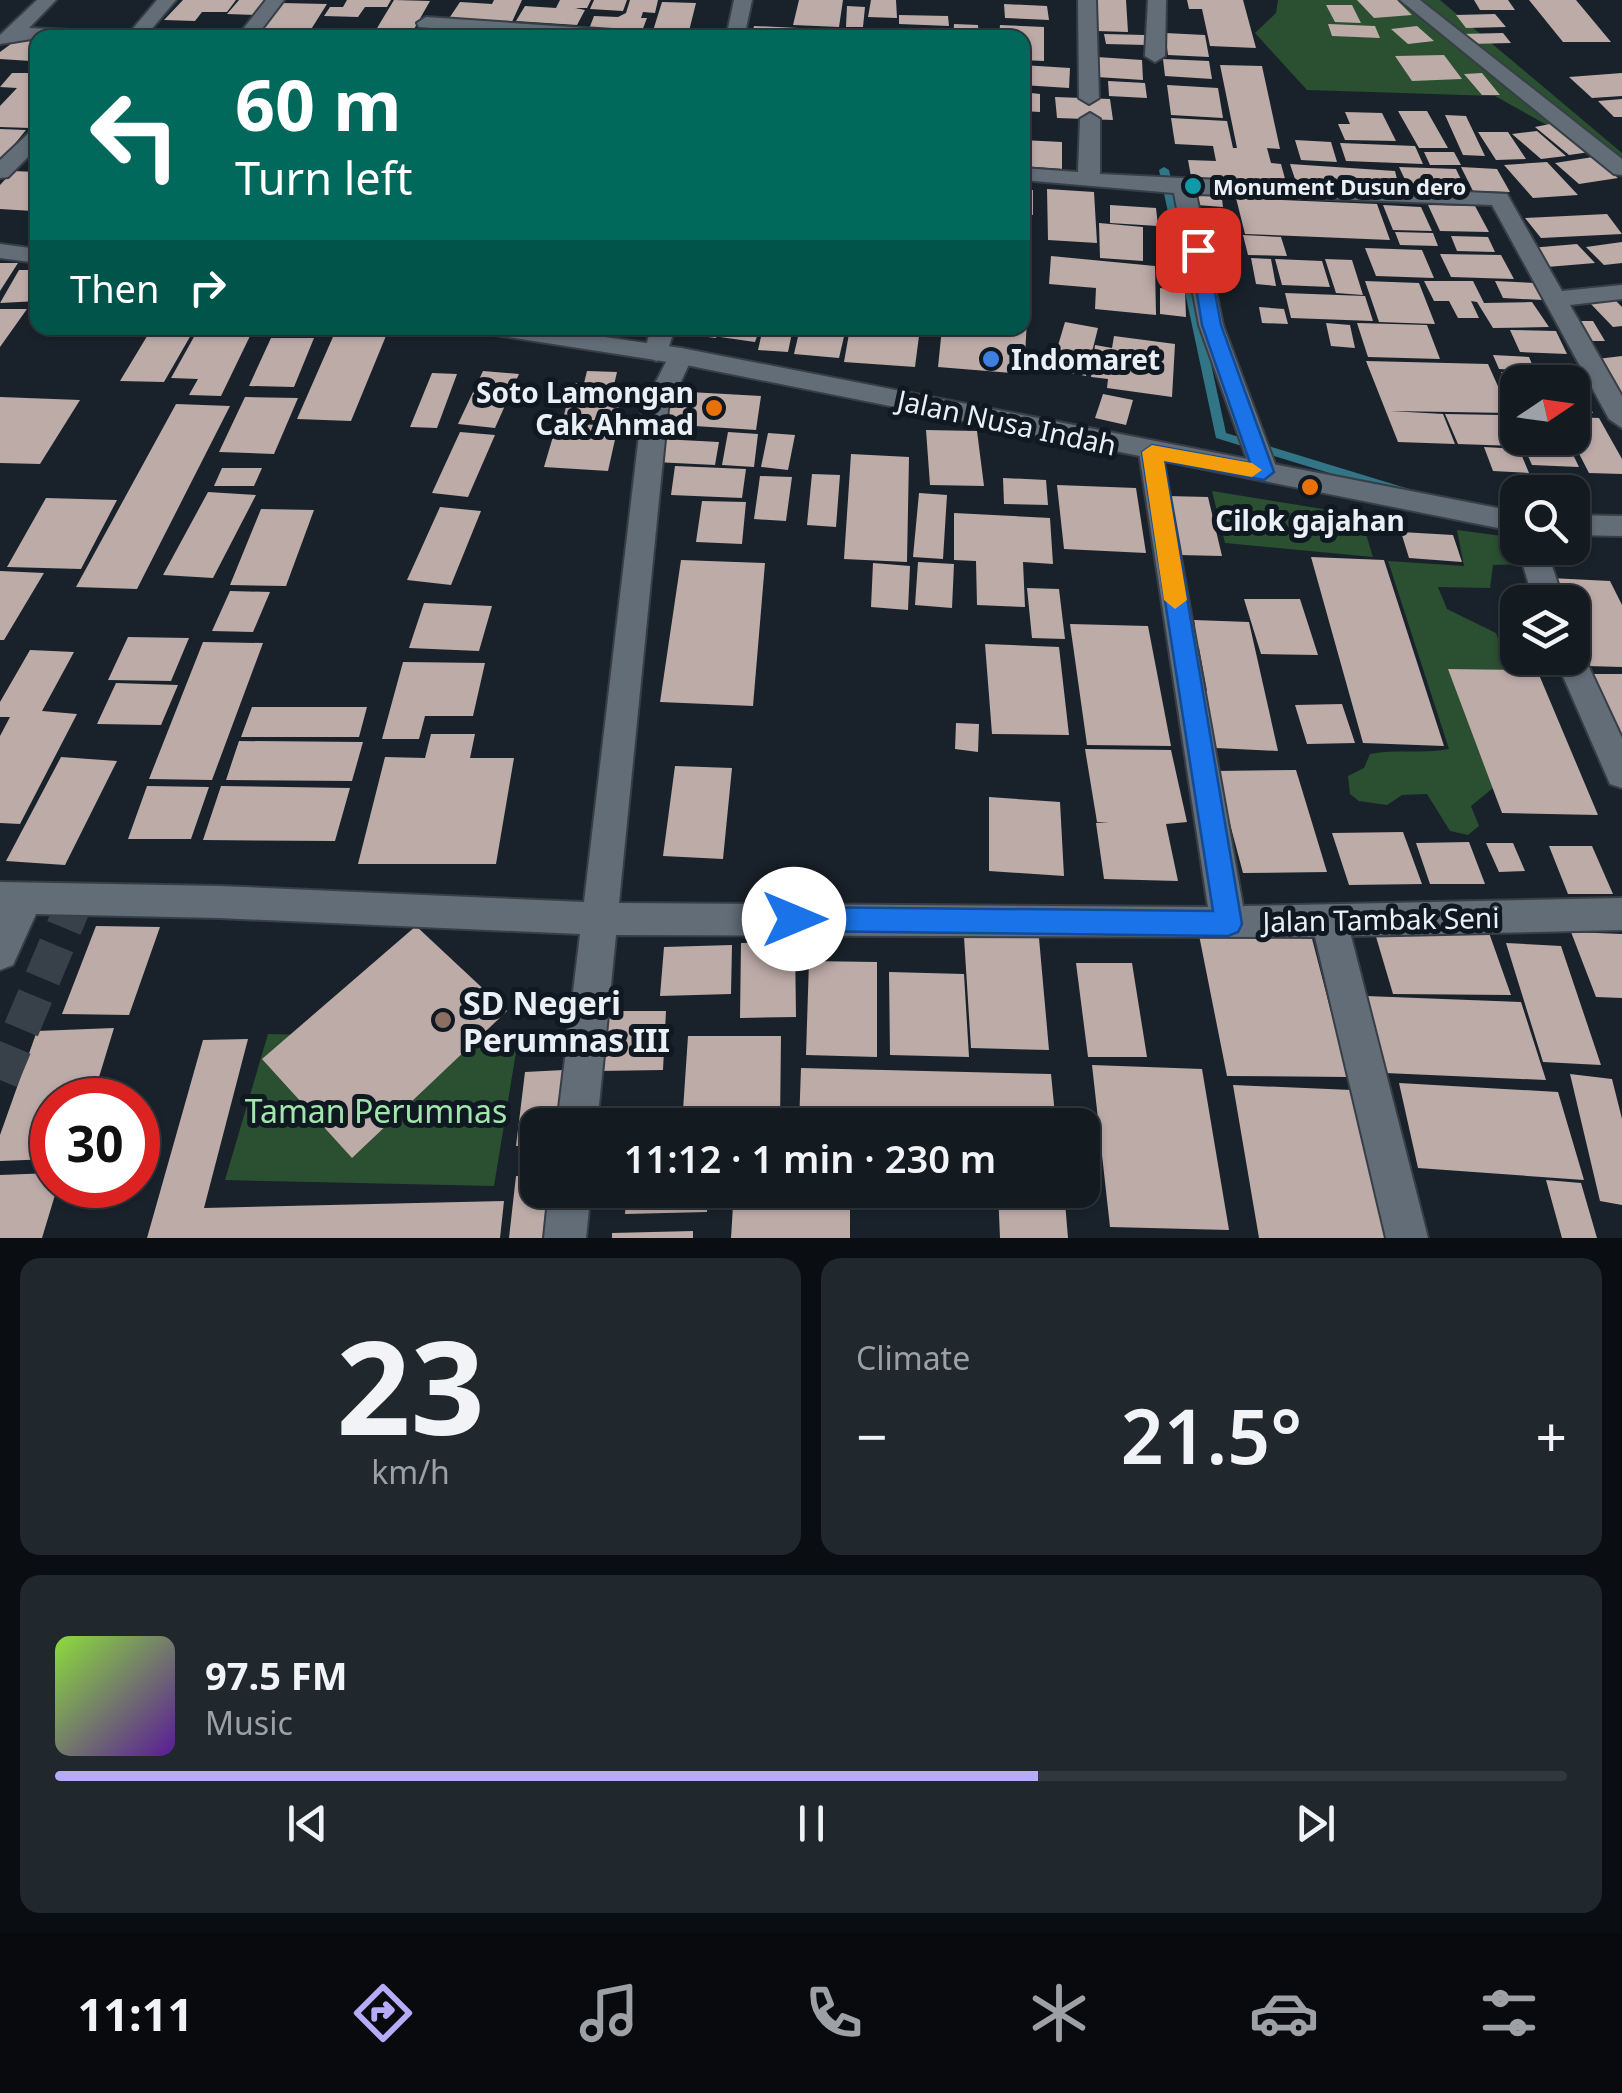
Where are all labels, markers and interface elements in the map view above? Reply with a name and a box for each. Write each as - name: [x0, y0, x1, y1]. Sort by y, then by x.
- text: 60 m: [235, 56, 402, 152]
- icon: left: [70, 70, 200, 200]
- text: Turn left: [235, 147, 412, 208]
- place label: Monument Dusun dero: [1213, 171, 1466, 201]
- marker: Monument Dusun dero: [1182, 175, 1204, 197]
- pin: [1156, 208, 1241, 293]
- icon: arrive: [1171, 223, 1226, 278]
- icon: right: [180, 260, 235, 315]
- text: Then: [70, 262, 160, 314]
- place label: Indomaret: [1011, 340, 1160, 378]
- marker: Indomaret: [980, 348, 1002, 370]
- north arrow: [1500, 365, 1590, 455]
- map controls: [1500, 365, 1590, 675]
- place label: Soto Lamongan Cak Ahmad: [476, 373, 694, 443]
- street label: Jalan Nusa Indah: [891, 380, 1120, 464]
- marker: Soto Lamongan Cak Ahmad: [703, 397, 725, 419]
- button: search: [1500, 475, 1590, 565]
- marker: Cilok gajahan: [1299, 476, 1321, 498]
- place label: Cilok gajahan: [1215, 501, 1405, 539]
- button: layers: [1500, 585, 1590, 675]
- position arrow: [742, 867, 846, 971]
- street label: Jalan Tambak Seni: [1259, 898, 1500, 940]
- place label: SD Negeri Perumnas III: [463, 981, 670, 1061]
- marker: SD Negeri Perumnas III: [432, 1009, 454, 1031]
- speed limit sign: 30: [30, 1078, 160, 1208]
- park label: Taman Perumnas: [245, 1089, 507, 1132]
- text: 11:12 · 1 min · 230 m: [624, 1132, 996, 1184]
- text: 23: [336, 1296, 485, 1473]
- text: Climate: [856, 1336, 970, 1379]
- text: 21.5°: [1121, 1384, 1302, 1486]
- text: −: [856, 1398, 887, 1473]
- text: +: [1536, 1398, 1567, 1473]
- text: km/h: [371, 1450, 450, 1493]
- text: 97.5 FM: [205, 1649, 347, 1701]
- text: Music: [205, 1701, 293, 1744]
- icon: previous: [280, 1796, 335, 1851]
- icon: pause: [784, 1796, 839, 1851]
- icon: next: [1288, 1796, 1343, 1851]
- icon: directions: [348, 1978, 418, 2048]
- icon: music: [574, 1978, 644, 2048]
- icon: phone: [799, 1978, 869, 2048]
- icon: climate: [1024, 1978, 1094, 2048]
- icon: car: [1249, 1978, 1319, 2048]
- icon: filters: [1474, 1978, 1544, 2048]
- text: 11:11: [78, 1983, 193, 2044]

